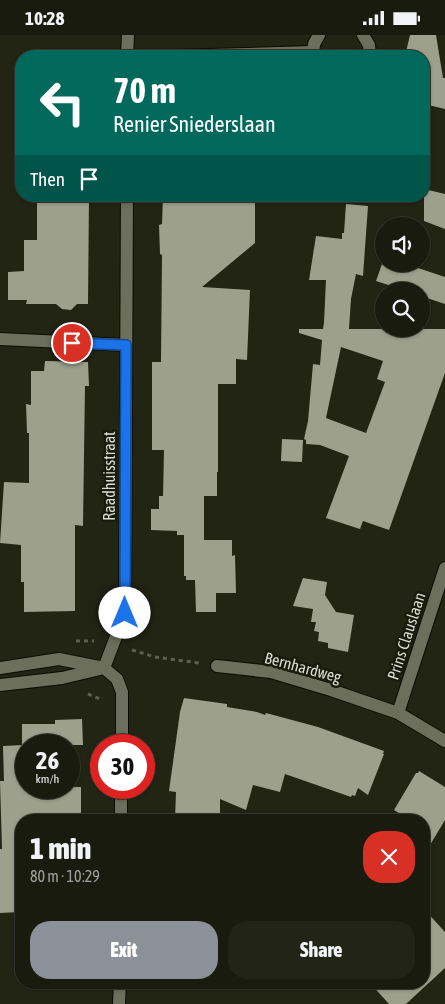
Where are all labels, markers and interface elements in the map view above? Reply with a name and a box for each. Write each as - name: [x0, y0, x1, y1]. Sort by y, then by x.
- text: 10:28: [25, 7, 64, 29]
- icon: left: [30, 70, 95, 135]
- text: 70 m: [113, 70, 176, 110]
- text: Renier Sniederslaan: [113, 111, 276, 137]
- icon: arrive: [75, 165, 103, 193]
- text: Then: [30, 168, 65, 190]
- map controls: [375, 217, 430, 337]
- button: sound: [375, 217, 430, 272]
- button: search: [375, 282, 430, 337]
- pin: [51, 322, 93, 364]
- icon: arrive: [58, 329, 86, 357]
- street label: Raadhuisstraat: [100, 431, 118, 521]
- position arrow: [98, 586, 150, 638]
- street label: Prins Clauslaan: [383, 590, 429, 682]
- street label: Bernhardweg: [263, 648, 343, 687]
- speed limit sign: 30: [90, 734, 155, 799]
- text: 26: [36, 746, 59, 774]
- text: km/h: [36, 772, 59, 786]
- text: 1 min: [30, 831, 91, 865]
- button: close: [363, 831, 415, 883]
- text: 80 m · 10:29: [30, 867, 100, 885]
- button: Exit: [30, 921, 218, 979]
- button: Share: [228, 921, 415, 979]

